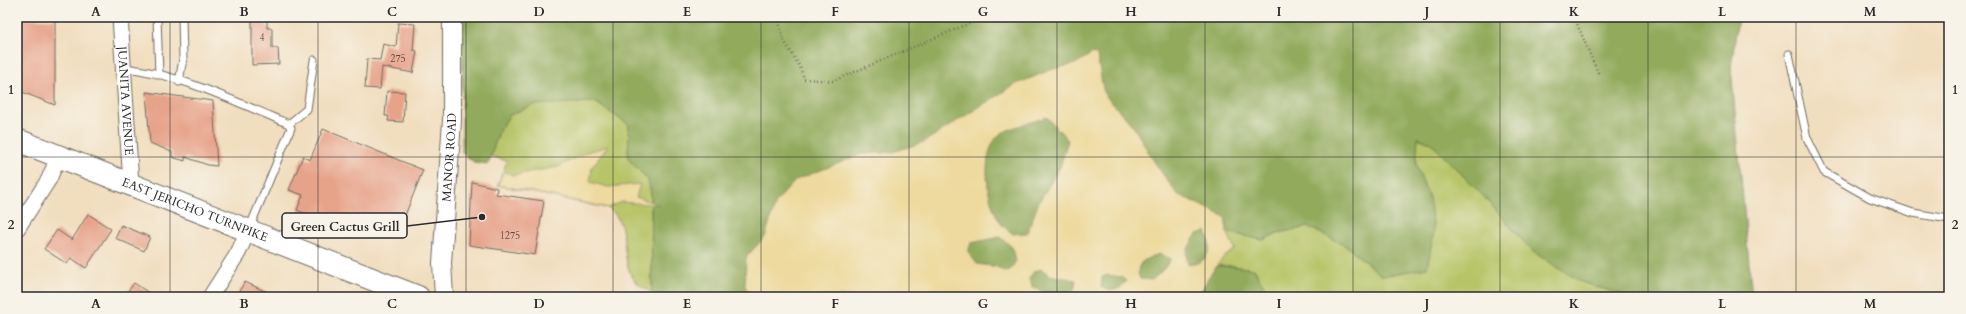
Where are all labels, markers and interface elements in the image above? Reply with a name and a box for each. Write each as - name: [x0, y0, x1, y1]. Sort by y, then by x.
- text: A: [91, 3, 101, 21]
- text: B: [239, 3, 249, 21]
- text: C: [387, 3, 397, 21]
- text: D: [533, 3, 545, 21]
- text: E: [683, 3, 691, 21]
- text: F: [831, 3, 839, 21]
- text: G: [978, 3, 989, 21]
- text: H: [1125, 3, 1137, 21]
- text: I: [1276, 3, 1282, 21]
- text: J: [1423, 3, 1430, 21]
- text: K: [1569, 3, 1580, 21]
- text: L: [1718, 3, 1727, 21]
- text: M: [1864, 3, 1877, 21]
- house number: 4: [259, 31, 265, 45]
- street label: JUANITA AVENUE: [114, 44, 137, 156]
- house number: 275: [390, 52, 406, 66]
- text: 1: [8, 81, 14, 99]
- text: 1: [1952, 81, 1958, 99]
- street label: MANOR ROAD: [438, 113, 460, 202]
- street label: EAST JERICHO TURNPIKE: [120, 174, 270, 245]
- callout: Green Cactus Grill: [282, 213, 407, 238]
- text: 2: [8, 216, 15, 234]
- text: 2: [1952, 216, 1959, 234]
- text: Green Cactus Grill: [291, 218, 400, 236]
- house number: 1275: [500, 229, 520, 243]
- text: A: [91, 295, 101, 313]
- text: B: [239, 295, 249, 313]
- text: C: [387, 295, 397, 313]
- text: D: [533, 295, 545, 313]
- text: E: [683, 295, 691, 313]
- text: F: [831, 295, 839, 313]
- text: G: [978, 295, 989, 313]
- text: H: [1125, 295, 1137, 313]
- text: I: [1276, 295, 1282, 313]
- text: J: [1423, 295, 1430, 313]
- text: K: [1569, 295, 1580, 313]
- text: L: [1718, 295, 1727, 313]
- text: M: [1864, 295, 1877, 313]

